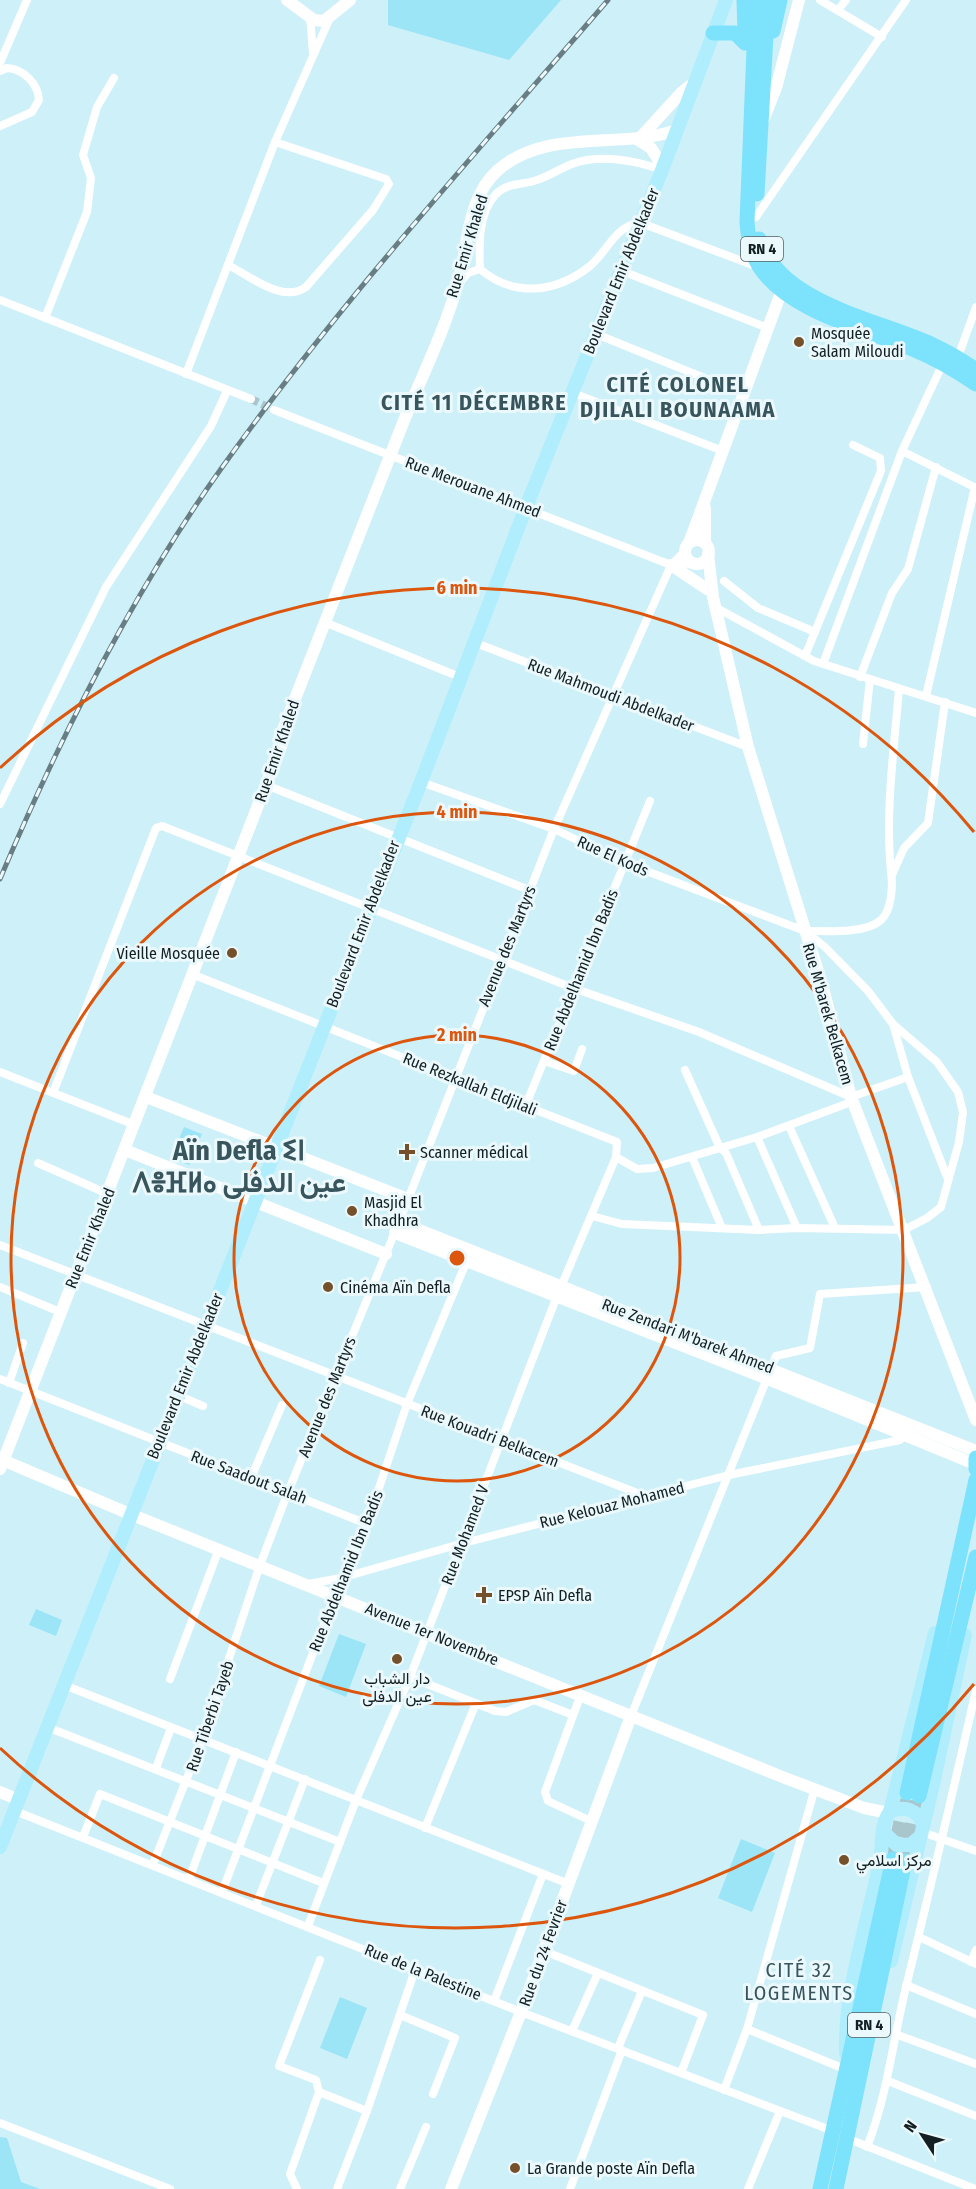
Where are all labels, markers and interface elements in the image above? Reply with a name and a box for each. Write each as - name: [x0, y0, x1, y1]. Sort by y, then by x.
- street label: Boulevard Emir Abdelkader: [579, 185, 663, 357]
- street label: Rue Emir Khaled: [442, 192, 492, 300]
- road number: RN 4: [741, 237, 783, 261]
- place label: Mosquée Salam Miloudi: [811, 324, 904, 361]
- marker: Mosquée Salam Miloudi: [792, 335, 806, 349]
- district label: CITÉ COLONEL DJILALI BOUNAAMA: [580, 371, 776, 423]
- district label: CITÉ 11 DÉCEMBRE: [381, 389, 567, 416]
- street label: Rue Merouane Ahmed: [403, 452, 543, 522]
- text: 6 min: [437, 577, 478, 599]
- street label: Rue Mahmoudi Abdelkader: [525, 654, 697, 736]
- street label: Rue Emir Khaled: [251, 697, 303, 805]
- text: 4 min: [437, 801, 477, 823]
- street label: Rue El Kods: [574, 832, 652, 880]
- street label: Boulevard Emir Abdelkader: [322, 837, 404, 1010]
- street label: Avenue des Martyrs: [474, 883, 540, 1009]
- street label: Rue Abdelhamid Ibn Badis: [540, 886, 622, 1053]
- street label: Rue M'barek Belkacem: [799, 941, 857, 1087]
- place label: Vieille Mosquée: [116, 944, 220, 963]
- marker: Vieille Mosquée: [225, 946, 239, 960]
- text: 2 min: [436, 1024, 477, 1046]
- street label: Rue Rezkallah Eldjilali: [400, 1048, 540, 1120]
- district label: Aïn Defla ⵉⵏ ⴷⴻⴼⵍⴰ عين الدفلى: [132, 1134, 346, 1199]
- marker: Scanner médical: [398, 1143, 416, 1161]
- place label: Scanner médical: [420, 1143, 528, 1162]
- street label: Rue Emir Khaled: [61, 1185, 119, 1291]
- place label: Masjid El Khadhra: [364, 1193, 422, 1230]
- marker: Masjid El Khadhra: [345, 1204, 359, 1218]
- centre of rings: [447, 1248, 467, 1268]
- place label: Cinéma Aïn Defla: [340, 1278, 451, 1297]
- marker: Cinéma Aïn Defla: [321, 1280, 335, 1294]
- street label: Boulevard Emir Abdelkader: [143, 1290, 227, 1462]
- street label: Rue Zendari M'barek Ahmed: [599, 1294, 777, 1378]
- street label: Avenue des Martyrs: [294, 1334, 360, 1460]
- street label: Rue Kouadri Belkacem: [418, 1401, 562, 1471]
- street label: Rue Saadout Salah: [188, 1446, 310, 1508]
- street label: Rue Kelouaz Mohamed: [538, 1478, 686, 1532]
- street label: Rue Mohamed V: [437, 1482, 493, 1588]
- street label: Rue Abdelhamid Ibn Badis: [305, 1487, 387, 1654]
- marker: EPSP Aïn Defla: [475, 1586, 493, 1604]
- place label: EPSP Aïn Defla: [498, 1586, 592, 1605]
- street label: Avenue 1er Novembre: [363, 1599, 502, 1669]
- marker: دار الشباب عين الدفلى: [390, 1652, 404, 1666]
- street label: Rue Tiberbi Tayeb: [182, 1658, 238, 1774]
- place label: دار الشباب عين الدفلى: [362, 1669, 432, 1707]
- place label: مركز اسلامي: [856, 1851, 931, 1874]
- marker: مركز اسلامي: [837, 1853, 851, 1867]
- street label: Rue du 24 Fevrier: [515, 1897, 571, 2009]
- street label: Rue de la Palestine: [362, 1940, 484, 2004]
- district label: CITÉ 32 LOGEMENTS: [744, 1958, 854, 2005]
- road number: RN 4: [848, 2013, 890, 2037]
- north arrow: [892, 2105, 952, 2165]
- text: N: [900, 2117, 921, 2136]
- place label: La Grande poste Aïn Defla: [527, 2159, 695, 2178]
- marker: La Grande poste Aïn Defla: [508, 2161, 522, 2175]

